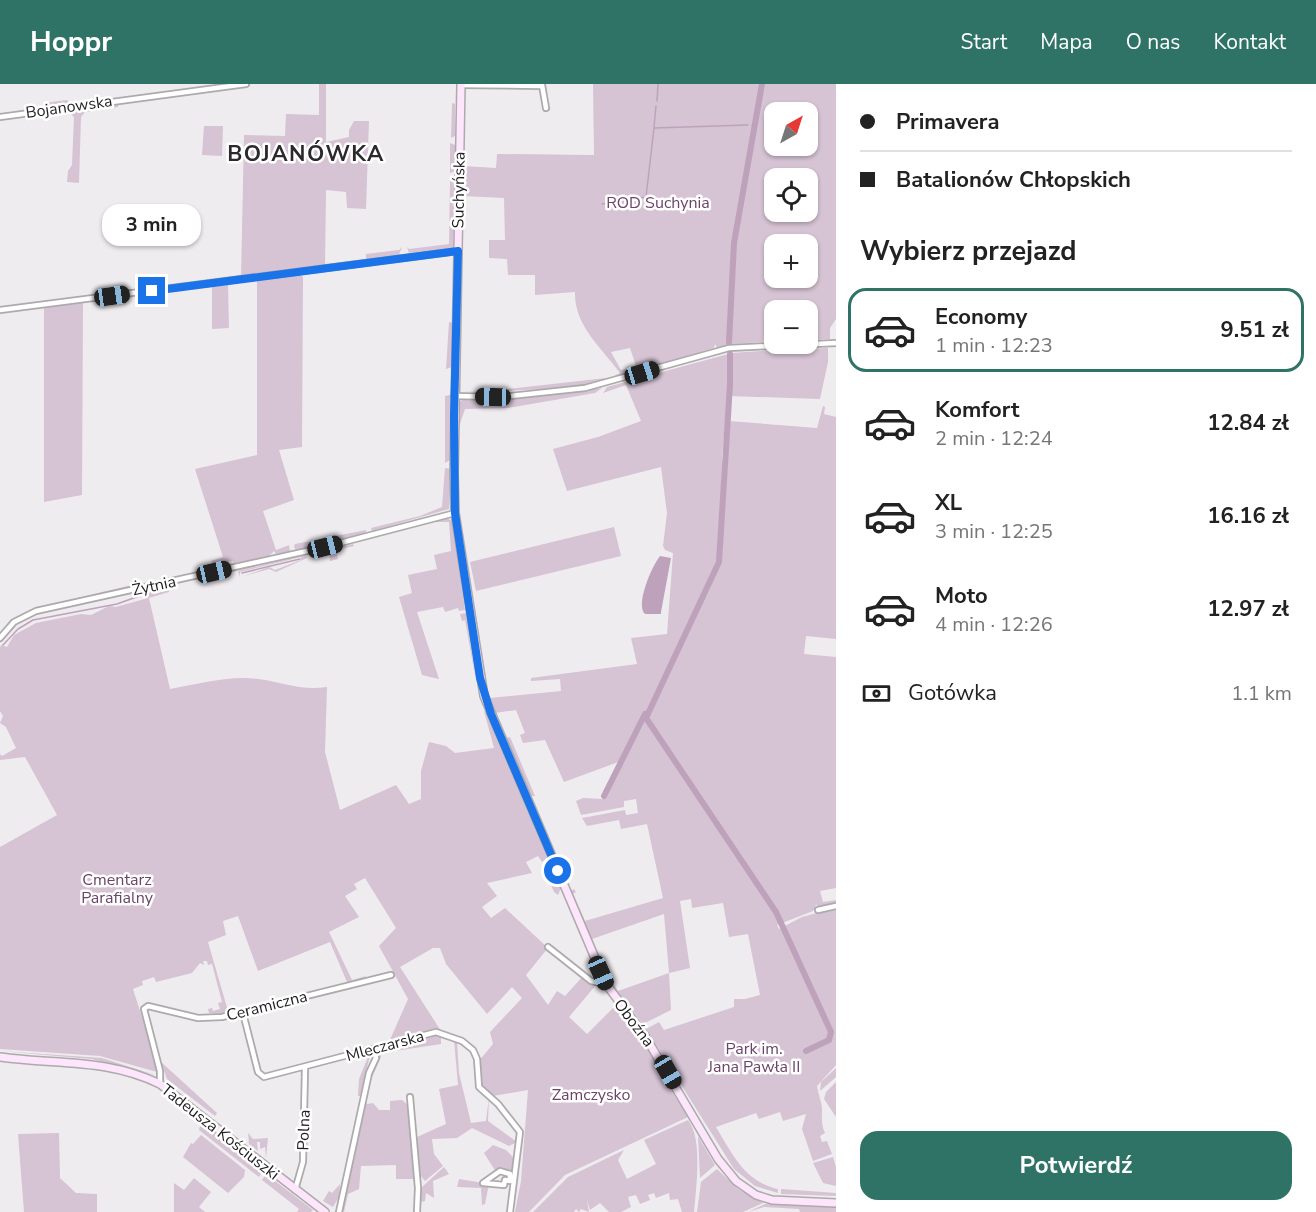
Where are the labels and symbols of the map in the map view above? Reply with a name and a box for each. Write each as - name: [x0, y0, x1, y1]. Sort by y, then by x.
- street label: Bojanowska: [24, 90, 114, 124]
- north arrow: [764, 102, 818, 156]
- district label: BOJANÓWKA: [227, 139, 385, 169]
- street label: Suchyńska: [447, 151, 471, 229]
- park label: ROD Suchynia: [606, 192, 710, 214]
- callout: 3 min: [102, 204, 201, 246]
- route end: [138, 277, 165, 304]
- car: [93, 285, 131, 307]
- car: [622, 359, 662, 387]
- car: [475, 388, 511, 406]
- car: [305, 534, 345, 560]
- car: [194, 559, 234, 585]
- street label: Żytnia: [130, 571, 178, 601]
- route start: [544, 857, 571, 884]
- park label: Cmentarz Parafialny: [81, 869, 154, 909]
- car: [585, 953, 617, 993]
- street label: Ceramiczna: [224, 985, 310, 1027]
- street label: Oboźna: [609, 994, 659, 1052]
- street label: Mleczarska: [344, 1025, 426, 1067]
- park label: Park im. Jana Pawła II: [707, 1038, 800, 1078]
- car: [651, 1052, 685, 1092]
- street label: Tadeusza Kościuszki: [156, 1079, 284, 1185]
- park label: Zamczysko: [552, 1084, 630, 1106]
- street label: Polna: [292, 1109, 316, 1151]

